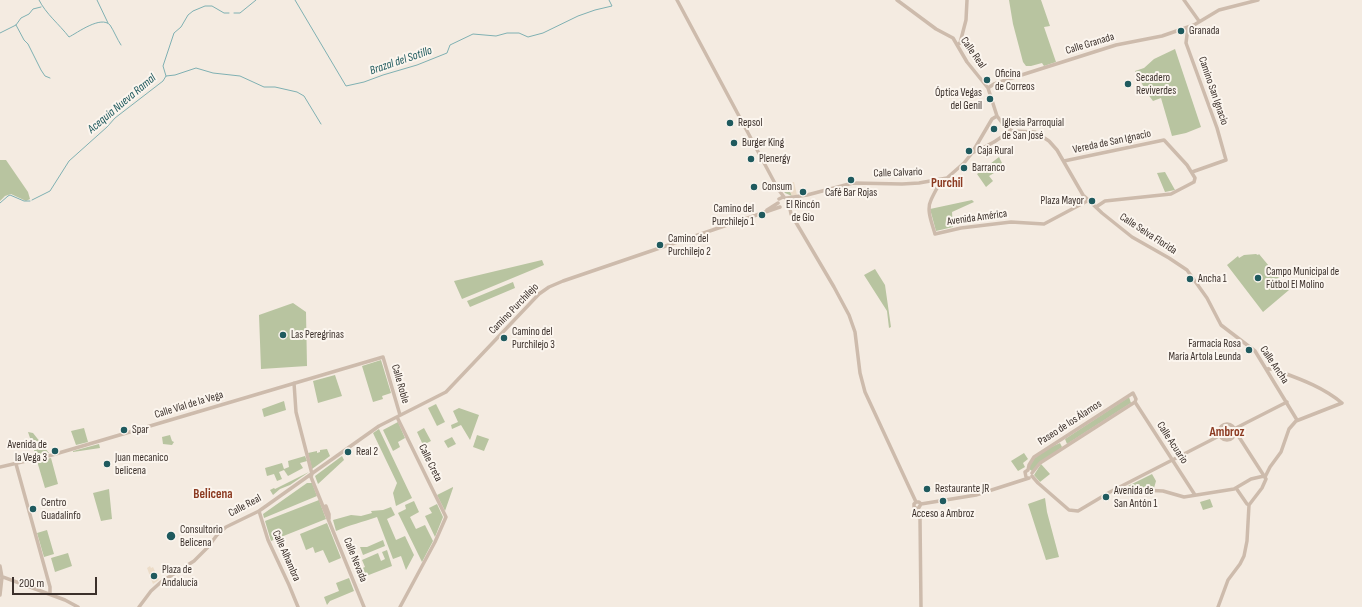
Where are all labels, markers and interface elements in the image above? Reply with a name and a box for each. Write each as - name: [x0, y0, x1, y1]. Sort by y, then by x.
- place label: Granada: [1189, 24, 1219, 38]
- marker: Granada: [1176, 26, 1186, 36]
- street label: Calle Granada: [1064, 30, 1116, 58]
- street label: Calle Real: [957, 35, 989, 71]
- water label: Brazal del Sotillo: [368, 44, 434, 78]
- street label: Camino San Ignacio: [1195, 55, 1231, 127]
- place label: Oficina de Correos: [995, 67, 1035, 93]
- water label: Acequia Nueva Ramal: [85, 71, 159, 137]
- place label: Secadero Reviverdes: [1136, 71, 1176, 97]
- marker: Oficina de Correos: [982, 75, 992, 85]
- marker: Secadero Reviverdes: [1123, 79, 1133, 89]
- place label: Óptica Vegas del Genil: [935, 86, 982, 112]
- marker: Óptica Vegas del Genil: [985, 94, 995, 104]
- place label: Repsol: [738, 116, 762, 130]
- place label: Iglesia Parroquial de San José: [1002, 116, 1064, 142]
- marker: Repsol: [725, 118, 735, 128]
- marker: Iglesia Parroquial de San José: [989, 124, 999, 134]
- street label: Vereda de San Ignacio: [1072, 127, 1152, 157]
- place label: Burger King: [742, 136, 784, 150]
- marker: Burger King: [729, 138, 739, 148]
- place label: Caja Rural: [977, 144, 1013, 158]
- marker: Caja Rural: [964, 146, 974, 156]
- place label: Plenergy: [759, 152, 791, 166]
- marker: Plenergy: [746, 154, 756, 164]
- place label: Barranco: [972, 161, 1005, 175]
- marker: Barranco: [959, 163, 969, 173]
- street label: Calle Calvario: [873, 166, 923, 180]
- marker: Café Bar Rojas: [846, 175, 856, 185]
- district label: Purchil: [931, 176, 963, 192]
- place label: Consum: [762, 180, 792, 194]
- marker: Consum: [749, 182, 759, 192]
- place label: Café Bar Rojas: [825, 186, 877, 200]
- marker: El Rincón de Gio: [798, 187, 808, 197]
- place label: Plaza Mayor: [1041, 194, 1084, 208]
- marker: Plaza Mayor: [1087, 196, 1097, 206]
- place label: El Rincón de Gio: [786, 198, 820, 224]
- place label: Camino del Purchilejo 1: [712, 202, 754, 228]
- street label: Avenida América: [946, 207, 1008, 229]
- marker: Camino del Purchilejo 1: [757, 210, 767, 220]
- street label: Calle Selva Florida: [1117, 211, 1179, 257]
- place label: Camino del Purchilejo 2: [668, 232, 711, 258]
- marker: Camino del Purchilejo 2: [655, 240, 665, 250]
- place label: Campo Municipal de Fútbol El Molino: [1266, 265, 1339, 291]
- place label: Ancha 1: [1198, 272, 1227, 286]
- marker: Campo Municipal de Fútbol El Molino: [1253, 273, 1263, 283]
- marker: Ancha 1: [1185, 274, 1195, 284]
- street label: Camino Purchilejo: [486, 281, 542, 337]
- place label: Camino del Purchilejo 3: [512, 325, 555, 351]
- place label: Las Peregrinas: [291, 328, 344, 342]
- marker: Las Peregrinas: [278, 330, 288, 340]
- marker: Camino del Purchilejo 3: [499, 333, 509, 343]
- place label: Farmacia Rosa María Artola Leunda: [1168, 337, 1241, 363]
- street label: Calle Ancha: [1257, 344, 1291, 386]
- marker: Farmacia Rosa María Artola Leunda: [1244, 345, 1254, 355]
- street label: Calle Roble: [388, 363, 412, 405]
- street label: Calle Vial de la Vega: [153, 388, 225, 422]
- street label: Paseo de los Álamos: [1036, 398, 1104, 448]
- street label: Calle Acuario: [1154, 419, 1190, 467]
- place label: Spar: [132, 423, 149, 437]
- marker: Spar: [119, 425, 129, 435]
- district label: Ambroz: [1209, 425, 1245, 441]
- place label: Avenida de la Vega 3: [7, 438, 47, 464]
- street label: Calle Creta: [415, 442, 445, 484]
- place label: Real 2: [356, 445, 378, 459]
- marker: Avenida de la Vega 3: [50, 446, 60, 456]
- marker: Real 2: [343, 447, 353, 457]
- place label: Juan mecanico belicena: [115, 451, 168, 477]
- marker: Juan mecanico belicena: [102, 459, 112, 469]
- place label: Restaurante JR: [935, 482, 989, 496]
- marker: Restaurante JR: [922, 484, 932, 494]
- place label: Avenida de San Antón 1: [1114, 484, 1157, 510]
- district label: Belicena: [193, 487, 233, 503]
- street label: Calle Real: [226, 492, 264, 520]
- marker: Avenida de San Antón 1: [1101, 492, 1111, 502]
- place label: Centro Guadalinfo: [41, 496, 81, 522]
- marker: Acceso a Ambroz: [938, 496, 948, 506]
- marker: Centro Guadalinfo: [28, 504, 38, 514]
- place label: Acceso a Ambroz: [912, 507, 974, 521]
- place label: Consultorio Belicena: [180, 523, 223, 549]
- street label: Calle Alhambra: [269, 528, 303, 584]
- marker: Consultorio Belicena: [165, 530, 177, 542]
- street label: Calle Nevada: [340, 536, 370, 584]
- place label: Plaza de Andalucía: [162, 563, 198, 589]
- scale bar: [14, 569, 99, 595]
- marker: Plaza de Andalucía: [149, 571, 159, 581]
- text: 200 m: [19, 576, 44, 591]

